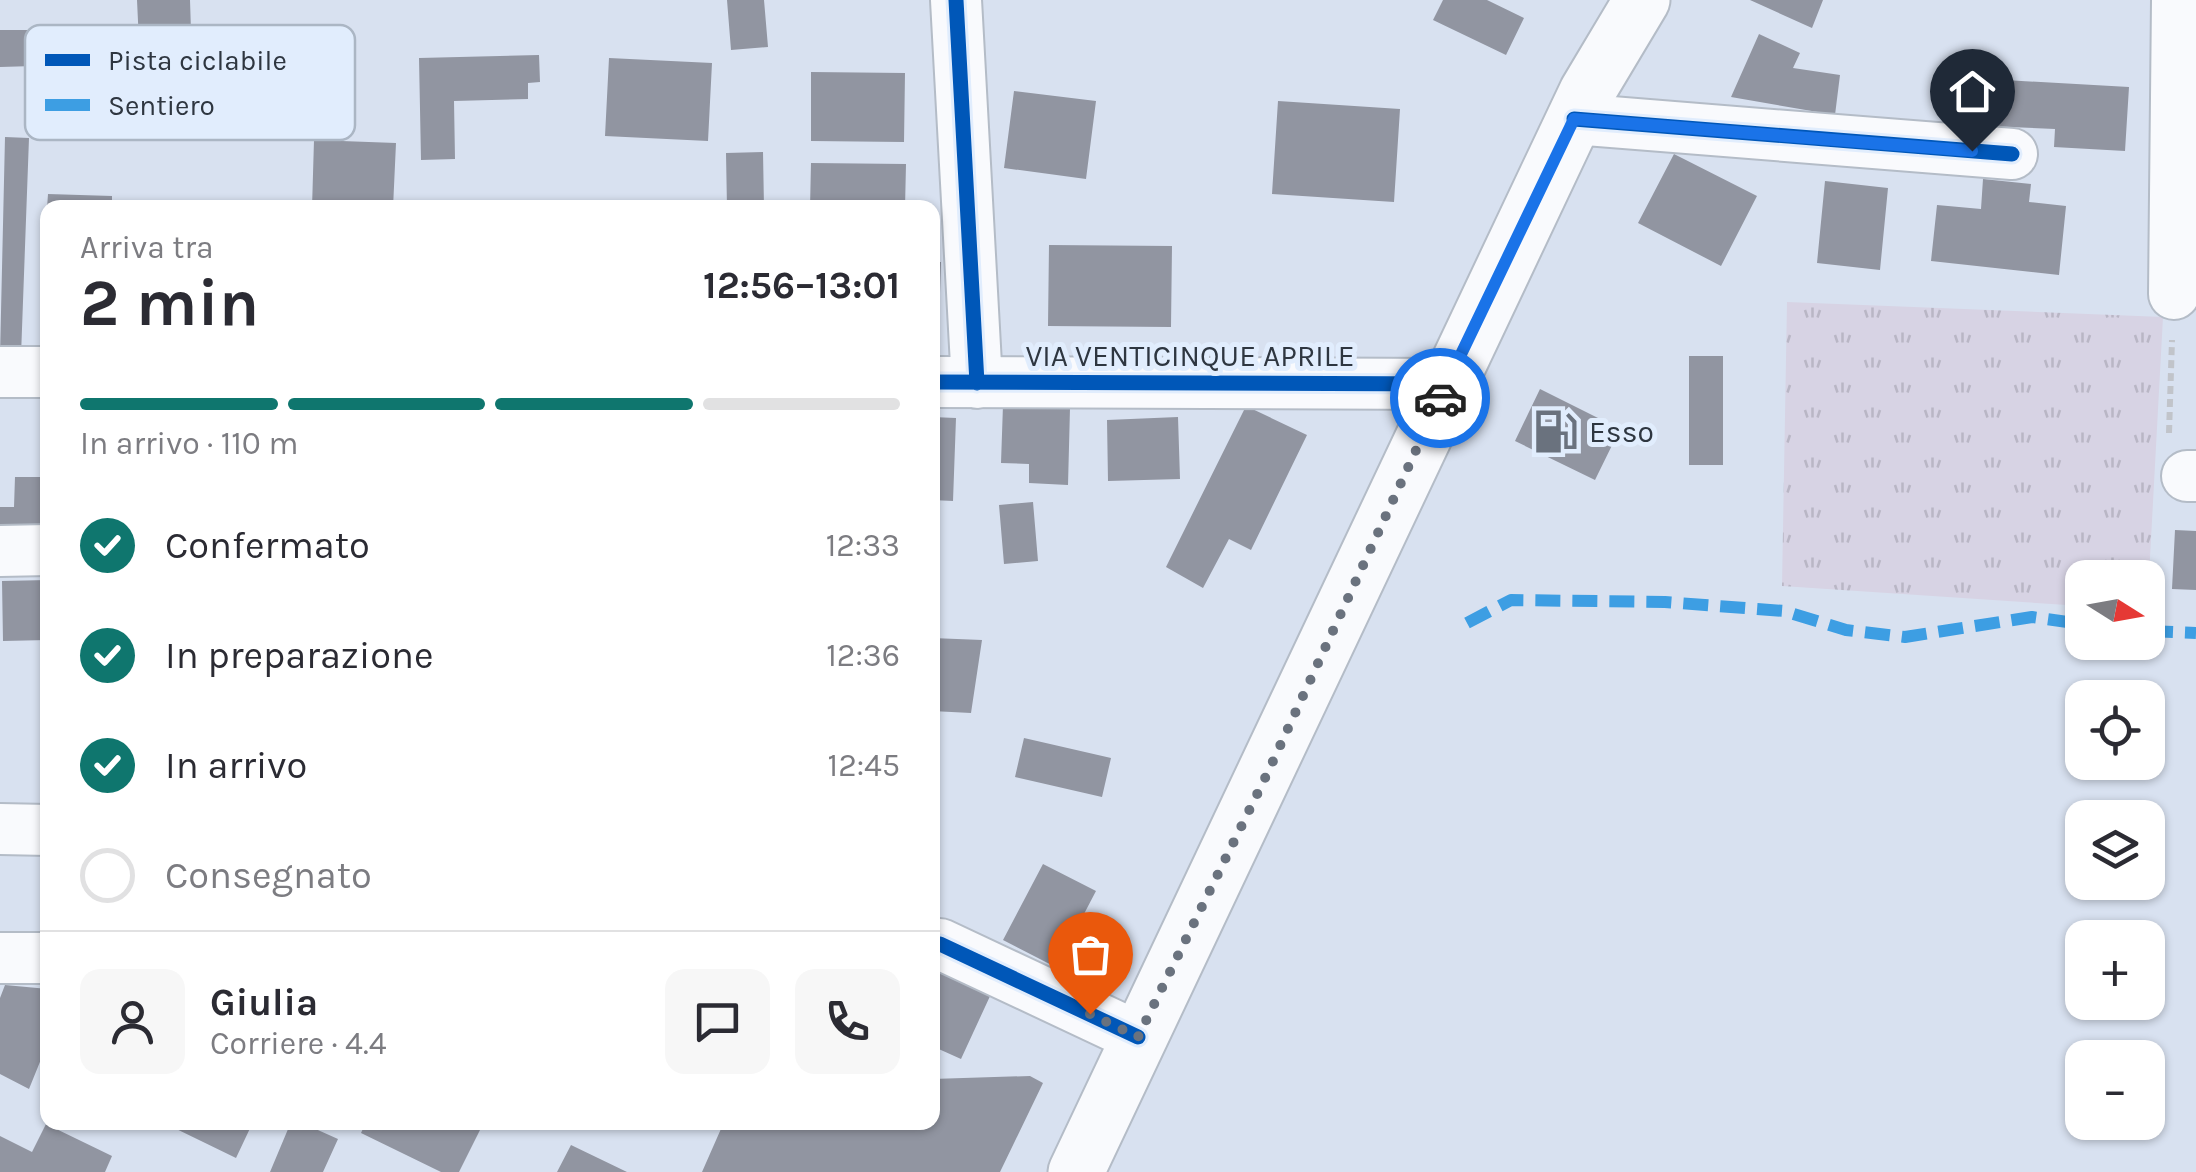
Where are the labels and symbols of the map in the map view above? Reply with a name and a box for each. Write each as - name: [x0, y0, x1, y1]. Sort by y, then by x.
- legend: [25, 25, 355, 140]
- text: Pista ciclabile: [108, 44, 287, 77]
- pin: [1930, 49, 2015, 152]
- text: Sentiero: [108, 89, 215, 122]
- street label: VIA VENTICINQUE APRILE: [1025, 338, 1355, 374]
- courier: [1390, 348, 1490, 448]
- fuel station icon: Esso: [1532, 408, 1580, 456]
- place label: Esso: [1589, 414, 1654, 450]
- north arrow: [2065, 560, 2165, 660]
- pin: [1048, 912, 1133, 1015]

